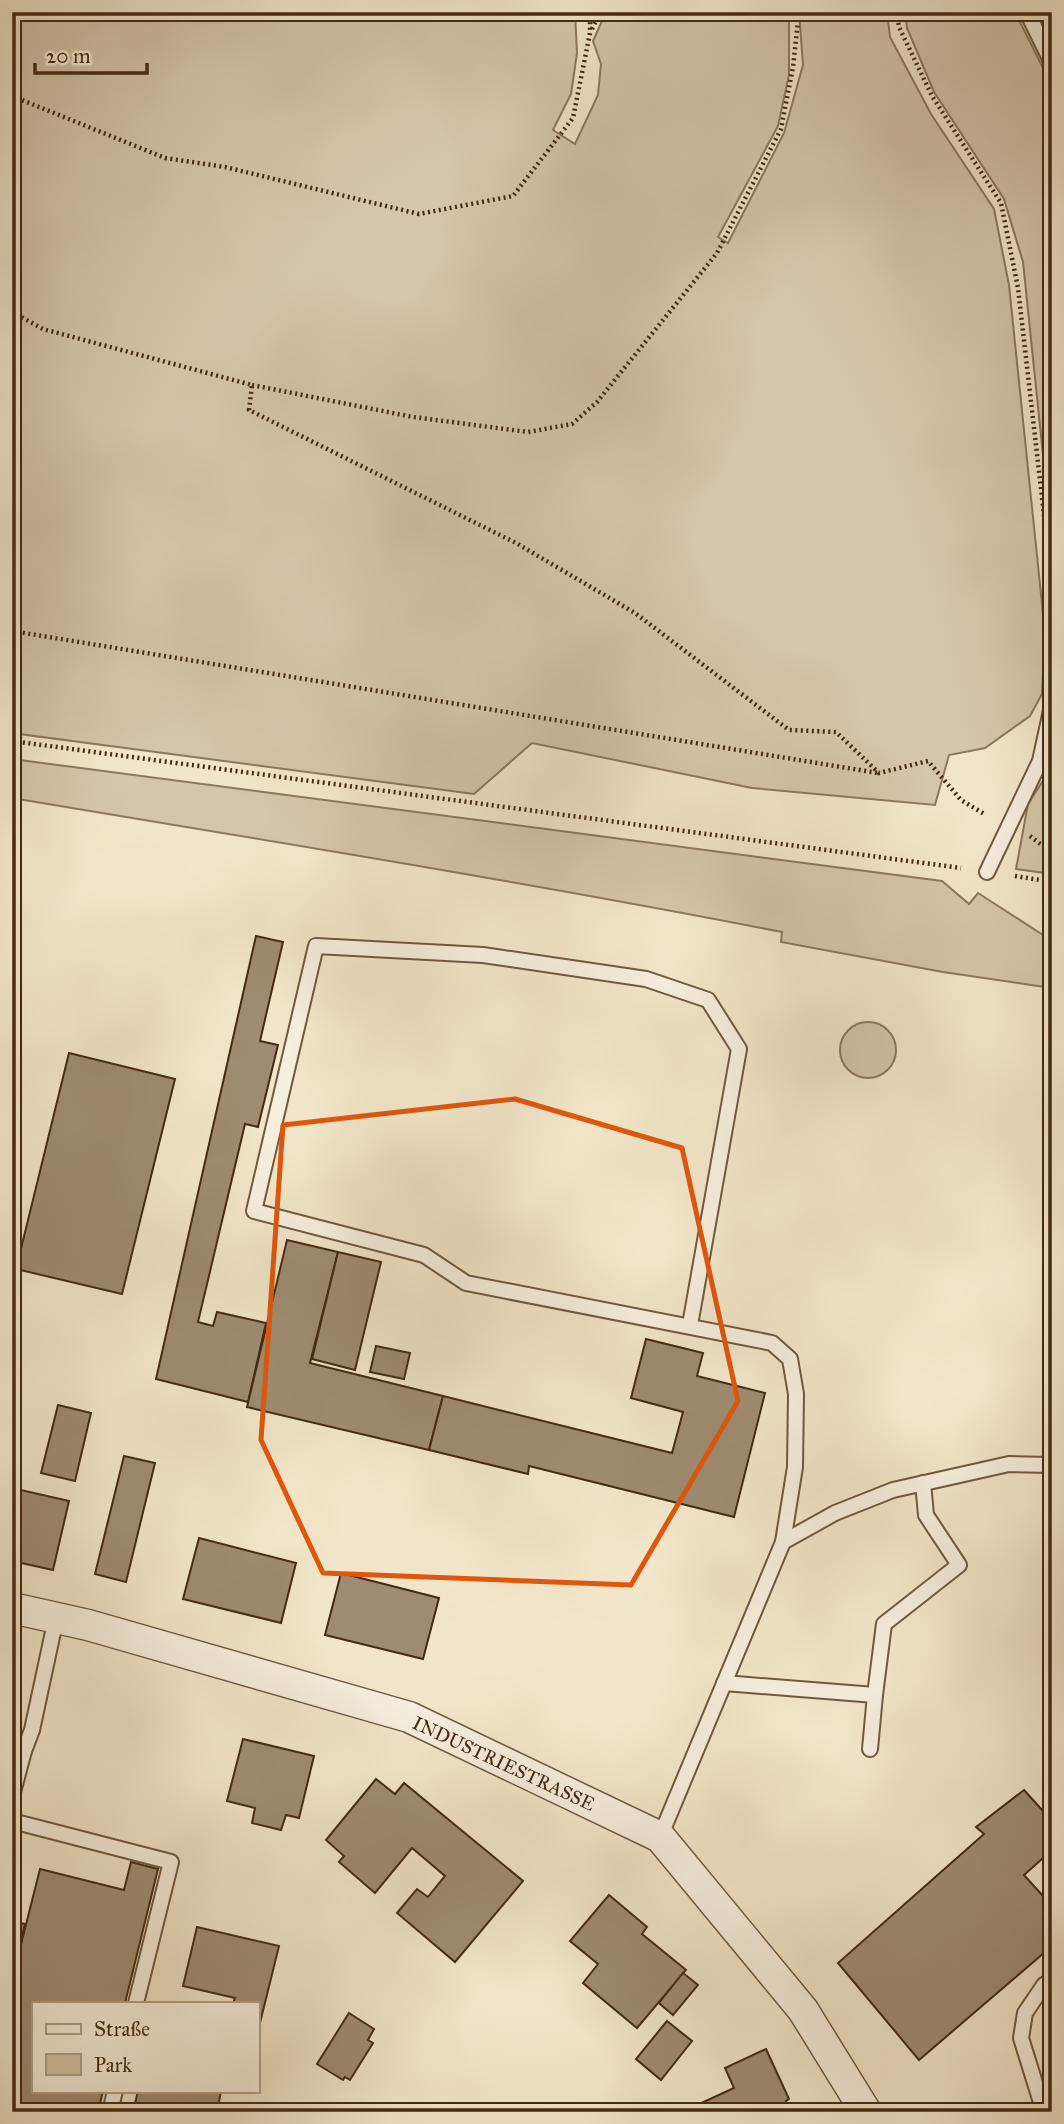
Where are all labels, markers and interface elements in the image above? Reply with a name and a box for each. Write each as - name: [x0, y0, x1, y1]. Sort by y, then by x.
- scale bar: [35, 32, 147, 76]
- text: 20 m: [46, 43, 91, 69]
- street label: INDUSTRIESTRASSE: [409, 1711, 599, 1816]
- legend: [32, 2002, 259, 2092]
- text: Straße: [94, 2016, 150, 2042]
- text: Park: [94, 2052, 132, 2078]

